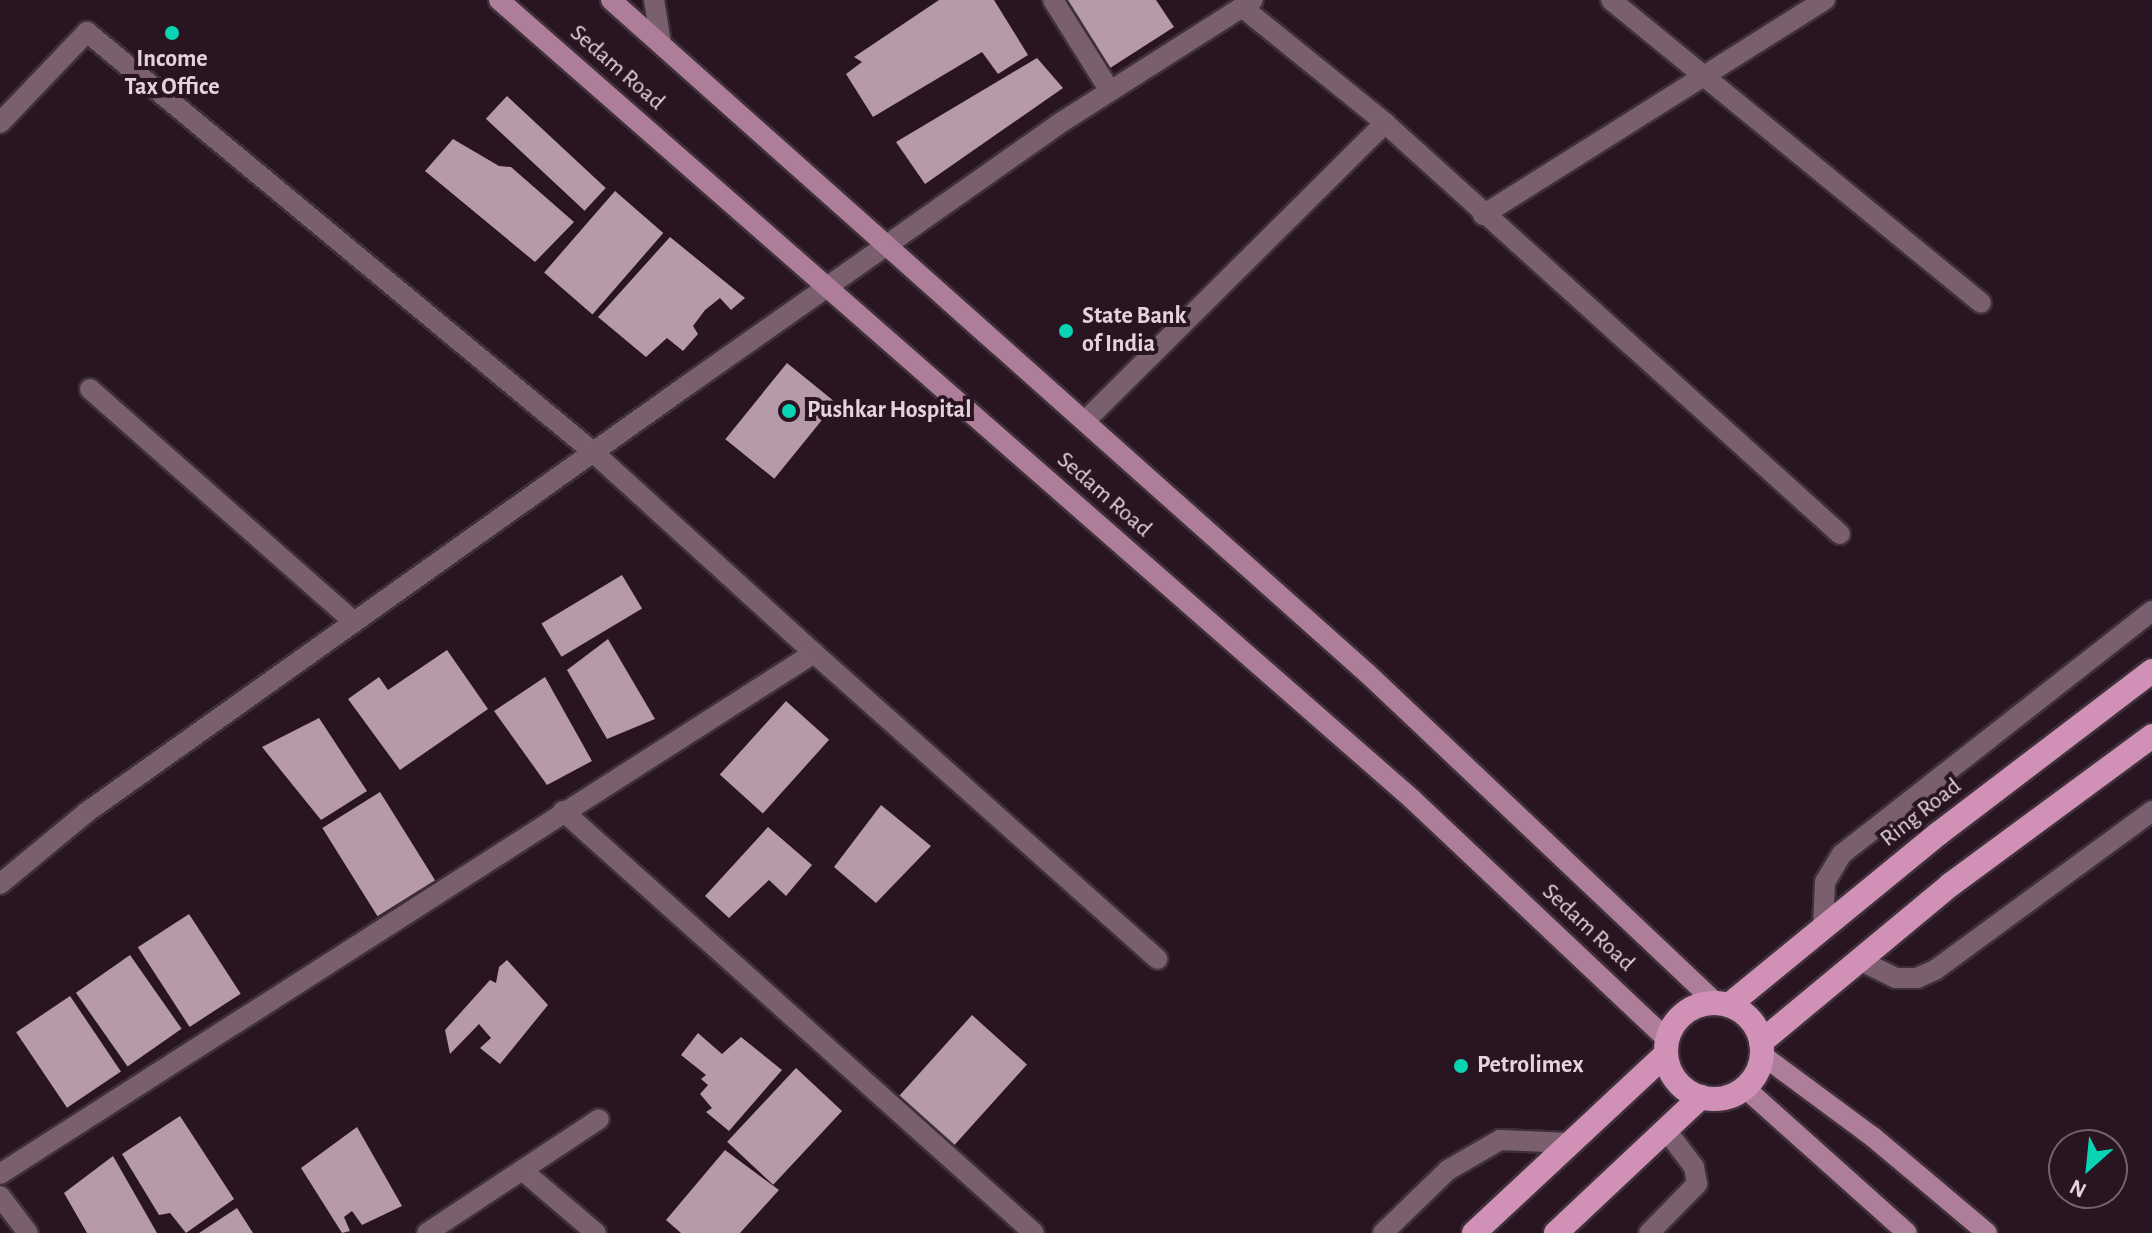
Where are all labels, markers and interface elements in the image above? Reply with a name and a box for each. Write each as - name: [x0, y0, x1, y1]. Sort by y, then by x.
- street label: Sedam Road: [564, 19, 670, 117]
- marker: Income Tax Office: [163, 24, 181, 42]
- place label: Income Tax Office: [125, 46, 219, 102]
- place label: State Bank of India: [1082, 303, 1186, 359]
- marker: State Bank of India: [1057, 322, 1075, 340]
- place label: Pushkar Hospital: [807, 397, 971, 425]
- marker: Pushkar Hospital: [778, 400, 800, 422]
- street label: Sedam Road: [1051, 446, 1157, 544]
- street label: Ring Road: [1875, 772, 1967, 854]
- street label: Sedam Road: [1536, 878, 1640, 978]
- place label: Petrolimex: [1477, 1052, 1584, 1080]
- marker: Petrolimex: [1452, 1057, 1470, 1075]
- north arrow: [2048, 1129, 2128, 1209]
- text: N: [2066, 1175, 2090, 1202]

